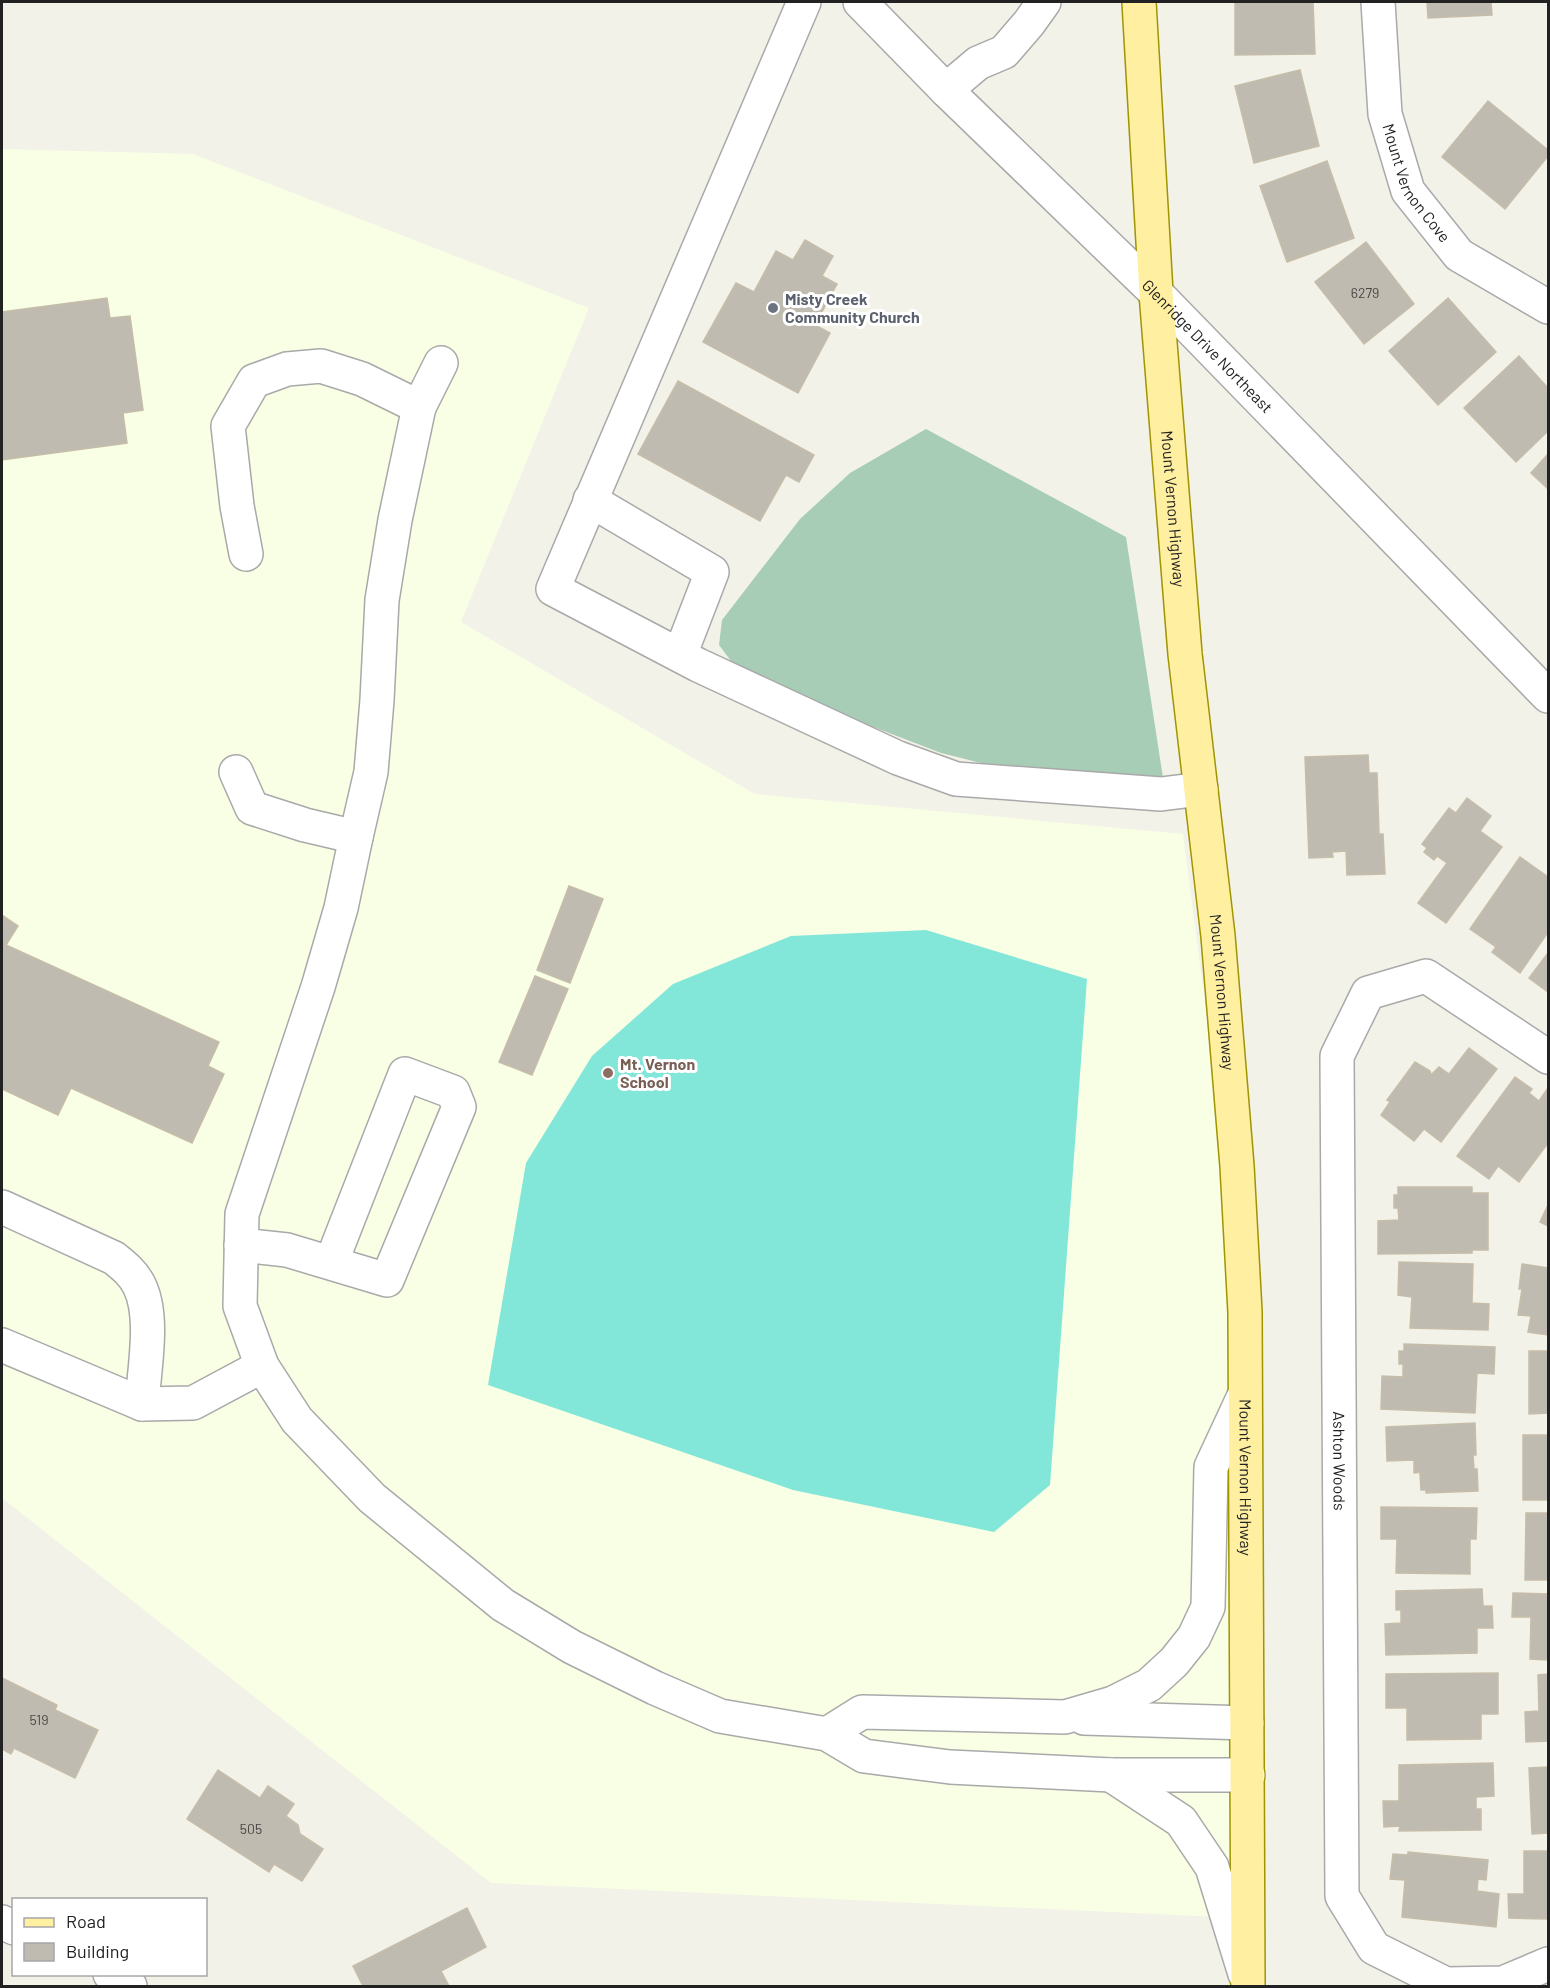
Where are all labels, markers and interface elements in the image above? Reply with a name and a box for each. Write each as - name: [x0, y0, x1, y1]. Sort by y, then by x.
- street label: Mount Vernon Cove: [1379, 121, 1455, 246]
- street label: Glenridge Drive Northeast: [1139, 275, 1277, 416]
- house number: 6279: [1351, 284, 1379, 301]
- place label: Misty Creek Community Church: [785, 289, 920, 326]
- marker: Misty Creek Community Church: [766, 301, 780, 315]
- street label: Mount Vernon Highway: [1158, 430, 1190, 588]
- street label: Mount Vernon Highway: [1206, 913, 1239, 1072]
- place label: Mt. Vernon School: [620, 1054, 695, 1091]
- marker: Mt. Vernon School: [601, 1066, 615, 1080]
- street label: Mount Vernon Highway: [1236, 1399, 1256, 1557]
- street label: Ashton Woods: [1330, 1411, 1350, 1511]
- house number: 519: [30, 1711, 49, 1728]
- house number: 505: [240, 1820, 262, 1837]
- legend: [12, 1898, 207, 1976]
- text: Road: [66, 1910, 106, 1932]
- text: Building: [66, 1940, 129, 1962]

